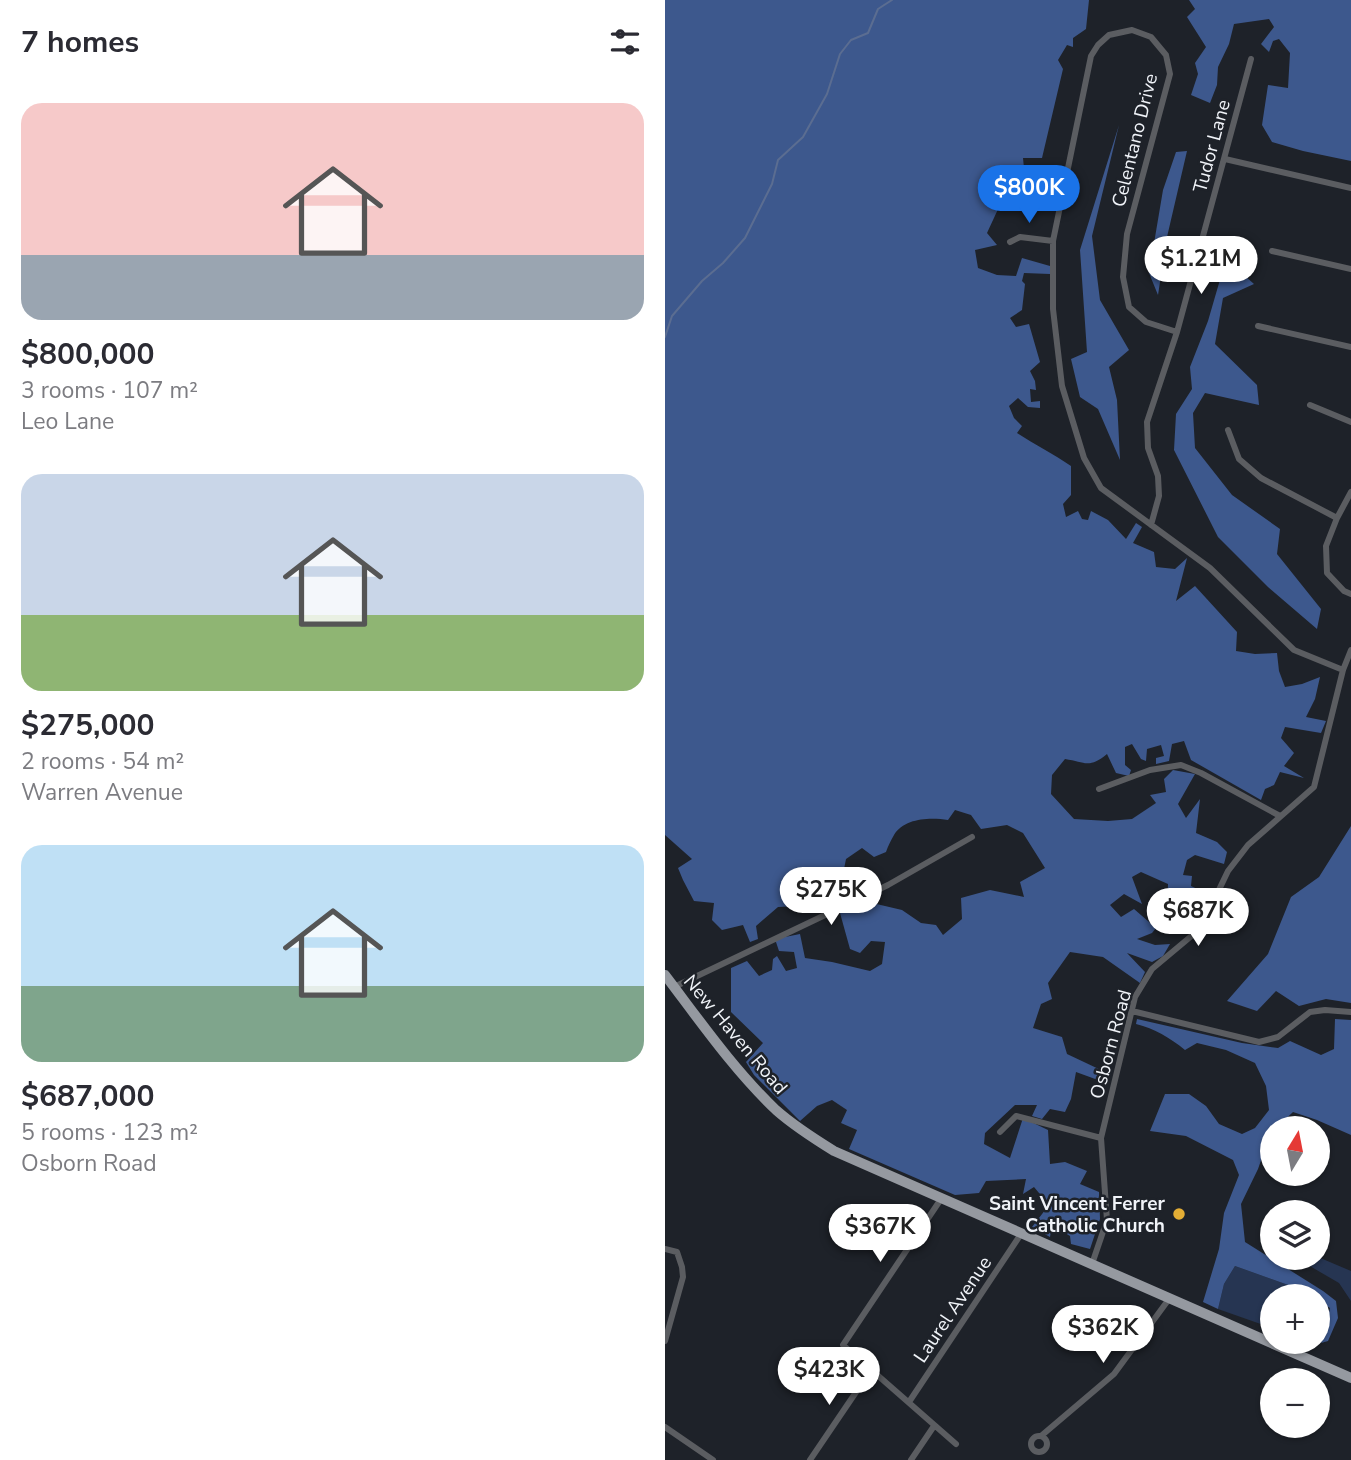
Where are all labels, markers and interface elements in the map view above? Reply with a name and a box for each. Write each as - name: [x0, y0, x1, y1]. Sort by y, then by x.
- text: 7 homes: [21, 22, 139, 63]
- icon: filters: [606, 23, 644, 61]
- street label: Celentano Drive: [1106, 71, 1164, 210]
- street label: Tudor Lane: [1187, 97, 1237, 196]
- icon: home: [270, 148, 396, 274]
- pin: $800K: [980, 166, 1078, 225]
- text: $800K: [994, 172, 1064, 203]
- pin: $1.21M: [1144, 236, 1258, 296]
- text: $1.21M: [1161, 243, 1241, 274]
- text: $800,000: [21, 334, 154, 375]
- text: 3 rooms · 107 m²: [21, 375, 198, 406]
- text: Leo Lane: [21, 406, 114, 437]
- icon: home: [270, 519, 396, 645]
- text: $275,000: [21, 705, 154, 746]
- text: 2 rooms · 54 m²: [21, 746, 184, 777]
- text: Warren Avenue: [21, 777, 183, 808]
- pin: $275K: [782, 867, 880, 927]
- text: $275K: [796, 874, 866, 905]
- pin: $687K: [1149, 888, 1247, 948]
- icon: home: [270, 890, 396, 1016]
- text: $687K: [1163, 895, 1233, 926]
- street label: New Haven Road: [677, 969, 793, 1100]
- street label: Osborn Road: [1084, 987, 1138, 1102]
- text: $687,000: [21, 1076, 154, 1117]
- north arrow: [1260, 1116, 1330, 1186]
- map controls: [1260, 1116, 1330, 1438]
- text: 5 rooms · 123 m²: [21, 1117, 198, 1148]
- text: Osborn Road: [21, 1148, 157, 1179]
- place label: Saint Vincent Ferrer Catholic Church: [989, 1191, 1166, 1239]
- button: layers: [1260, 1200, 1330, 1270]
- pin: $367K: [831, 1204, 929, 1264]
- marker: Saint Vincent Ferrer Catholic Church: [1171, 1206, 1187, 1222]
- text: $367K: [845, 1211, 915, 1242]
- street label: Laurel Avenue: [908, 1251, 998, 1368]
- button: +: [1260, 1284, 1330, 1354]
- pin: $362K: [1054, 1306, 1152, 1365]
- text: $362K: [1068, 1312, 1138, 1343]
- pin: $423K: [780, 1348, 878, 1407]
- text: $423K: [794, 1354, 864, 1385]
- button: −: [1260, 1368, 1330, 1438]

